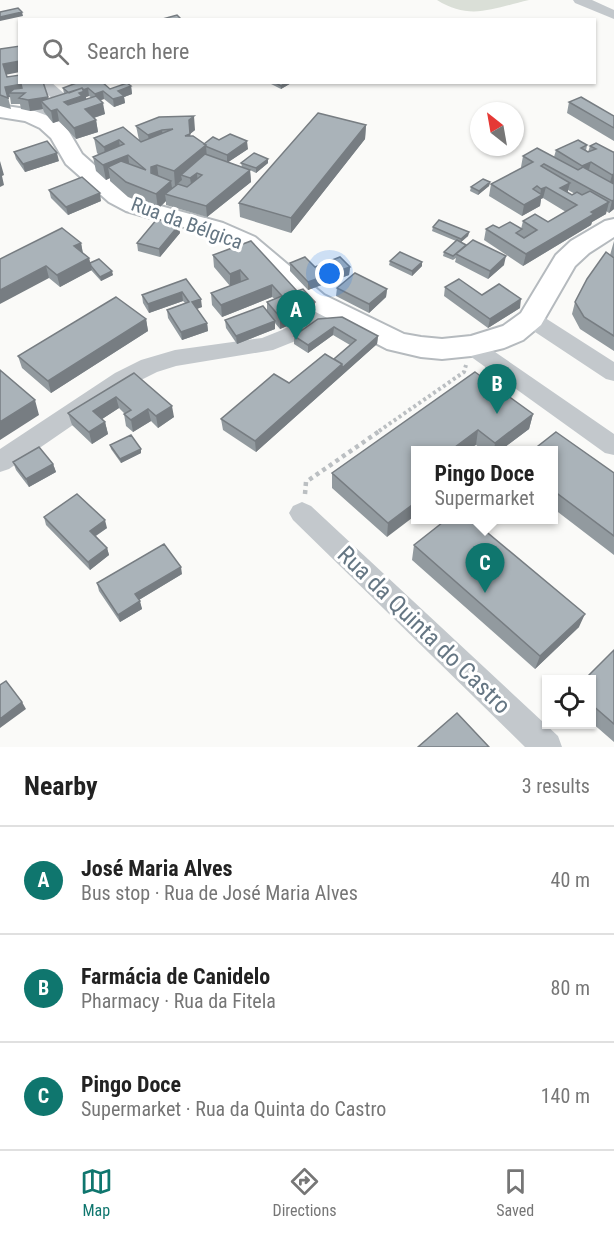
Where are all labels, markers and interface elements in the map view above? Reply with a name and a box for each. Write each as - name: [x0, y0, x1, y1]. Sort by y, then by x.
- search box: [18, 18, 596, 84]
- icon: search: [39, 35, 72, 68]
- text: Search here: [87, 39, 189, 64]
- north arrow: [470, 102, 524, 156]
- street label: Rua da Bélgica: [128, 192, 246, 254]
- your location: [315, 259, 344, 288]
- pin: A: [276, 290, 316, 340]
- pin: B: [478, 364, 516, 414]
- popup: [411, 446, 558, 524]
- text: Pingo Doce: [434, 461, 534, 486]
- text: Supermarket: [434, 486, 535, 510]
- street label: Rua da Quinta do Castro: [332, 540, 516, 720]
- pin: C: [466, 544, 504, 593]
- map controls: [542, 675, 596, 729]
- button: locate: [542, 675, 596, 729]
- text: Nearby: [24, 771, 98, 801]
- text: 3 results: [522, 774, 590, 798]
- text: José Maria Alves: [81, 856, 233, 881]
- text: A: [38, 868, 49, 892]
- text: 40 m: [551, 868, 590, 892]
- text: Bus stop · Rua de José Maria Alves: [81, 881, 358, 905]
- text: Farmácia de Canidelo: [81, 964, 270, 989]
- text: B: [38, 976, 49, 1000]
- text: 80 m: [551, 976, 590, 1000]
- text: Pharmacy · Rua da Fitela: [81, 989, 276, 1013]
- text: Pingo Doce: [81, 1072, 181, 1097]
- text: C: [38, 1084, 49, 1108]
- text: 140 m: [541, 1084, 590, 1108]
- text: Supermarket · Rua da Quinta do Castro: [81, 1097, 386, 1121]
- tab: Map: [80, 1165, 113, 1220]
- tab: Directions: [273, 1165, 336, 1220]
- tab: Saved: [496, 1165, 534, 1220]

